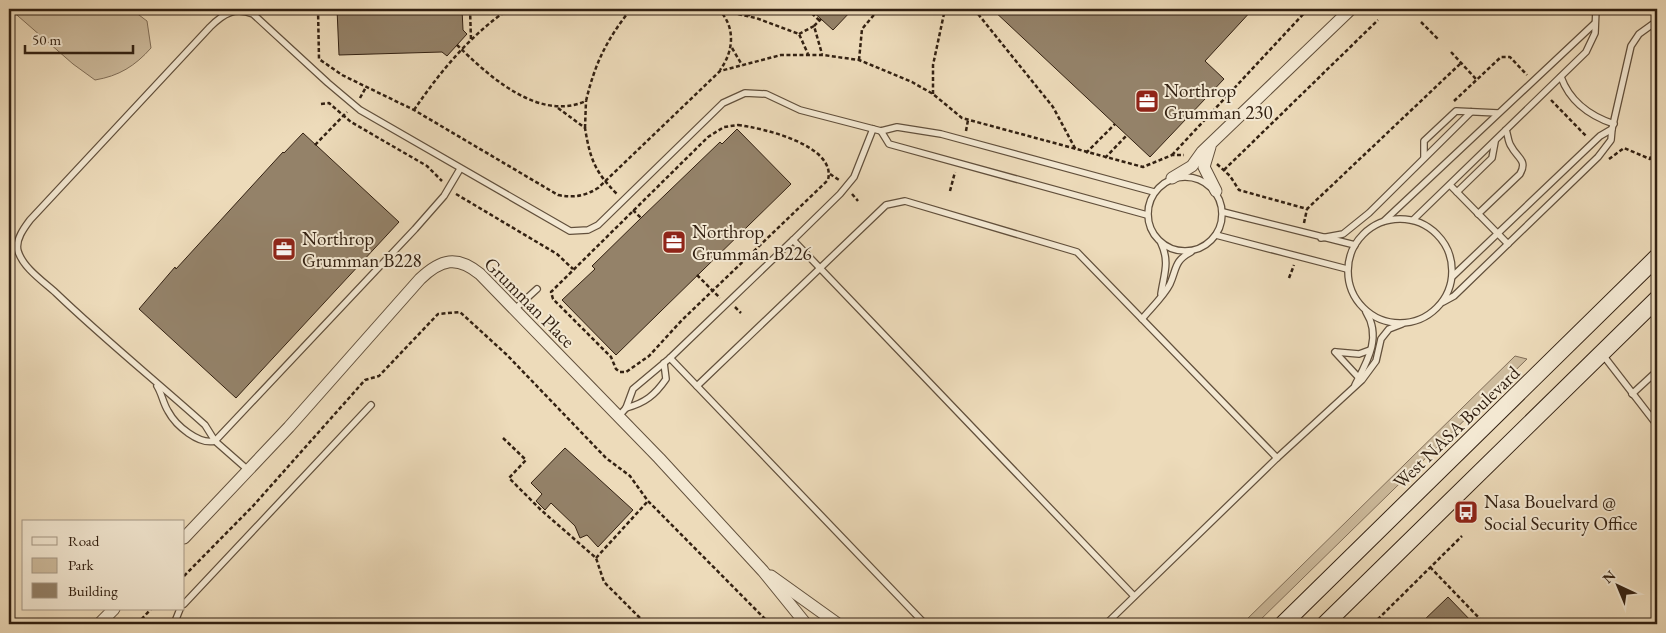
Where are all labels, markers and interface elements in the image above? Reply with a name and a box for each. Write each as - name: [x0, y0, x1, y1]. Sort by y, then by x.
- scale bar: [25, 22, 132, 54]
- text: 50 m: [32, 30, 61, 49]
- place label: Northrop Grumman 230: [1164, 78, 1273, 125]
- office icon: Northrop Grumman 230: [1134, 88, 1160, 114]
- place label: Northrop Grumman B226: [692, 219, 812, 266]
- place label: Northrop Grumman B228: [302, 226, 422, 273]
- office icon: Northrop Grumman B226: [661, 229, 687, 255]
- office icon: Northrop Grumman B228: [271, 236, 297, 262]
- street label: Grumman Place: [479, 252, 580, 353]
- street label: West NASA Boulevard: [1388, 360, 1525, 494]
- place label: Nasa Bouelvard @ Social Security Office: [1484, 489, 1637, 536]
- bus stop icon: Nasa Bouelvard @ Social Security Office: [1453, 499, 1479, 525]
- legend: [22, 520, 185, 610]
- text: Road: [68, 531, 100, 550]
- text: Park: [68, 555, 95, 574]
- north arrow: [1594, 560, 1644, 610]
- text: N: [1599, 566, 1620, 587]
- text: Building: [68, 581, 118, 600]

